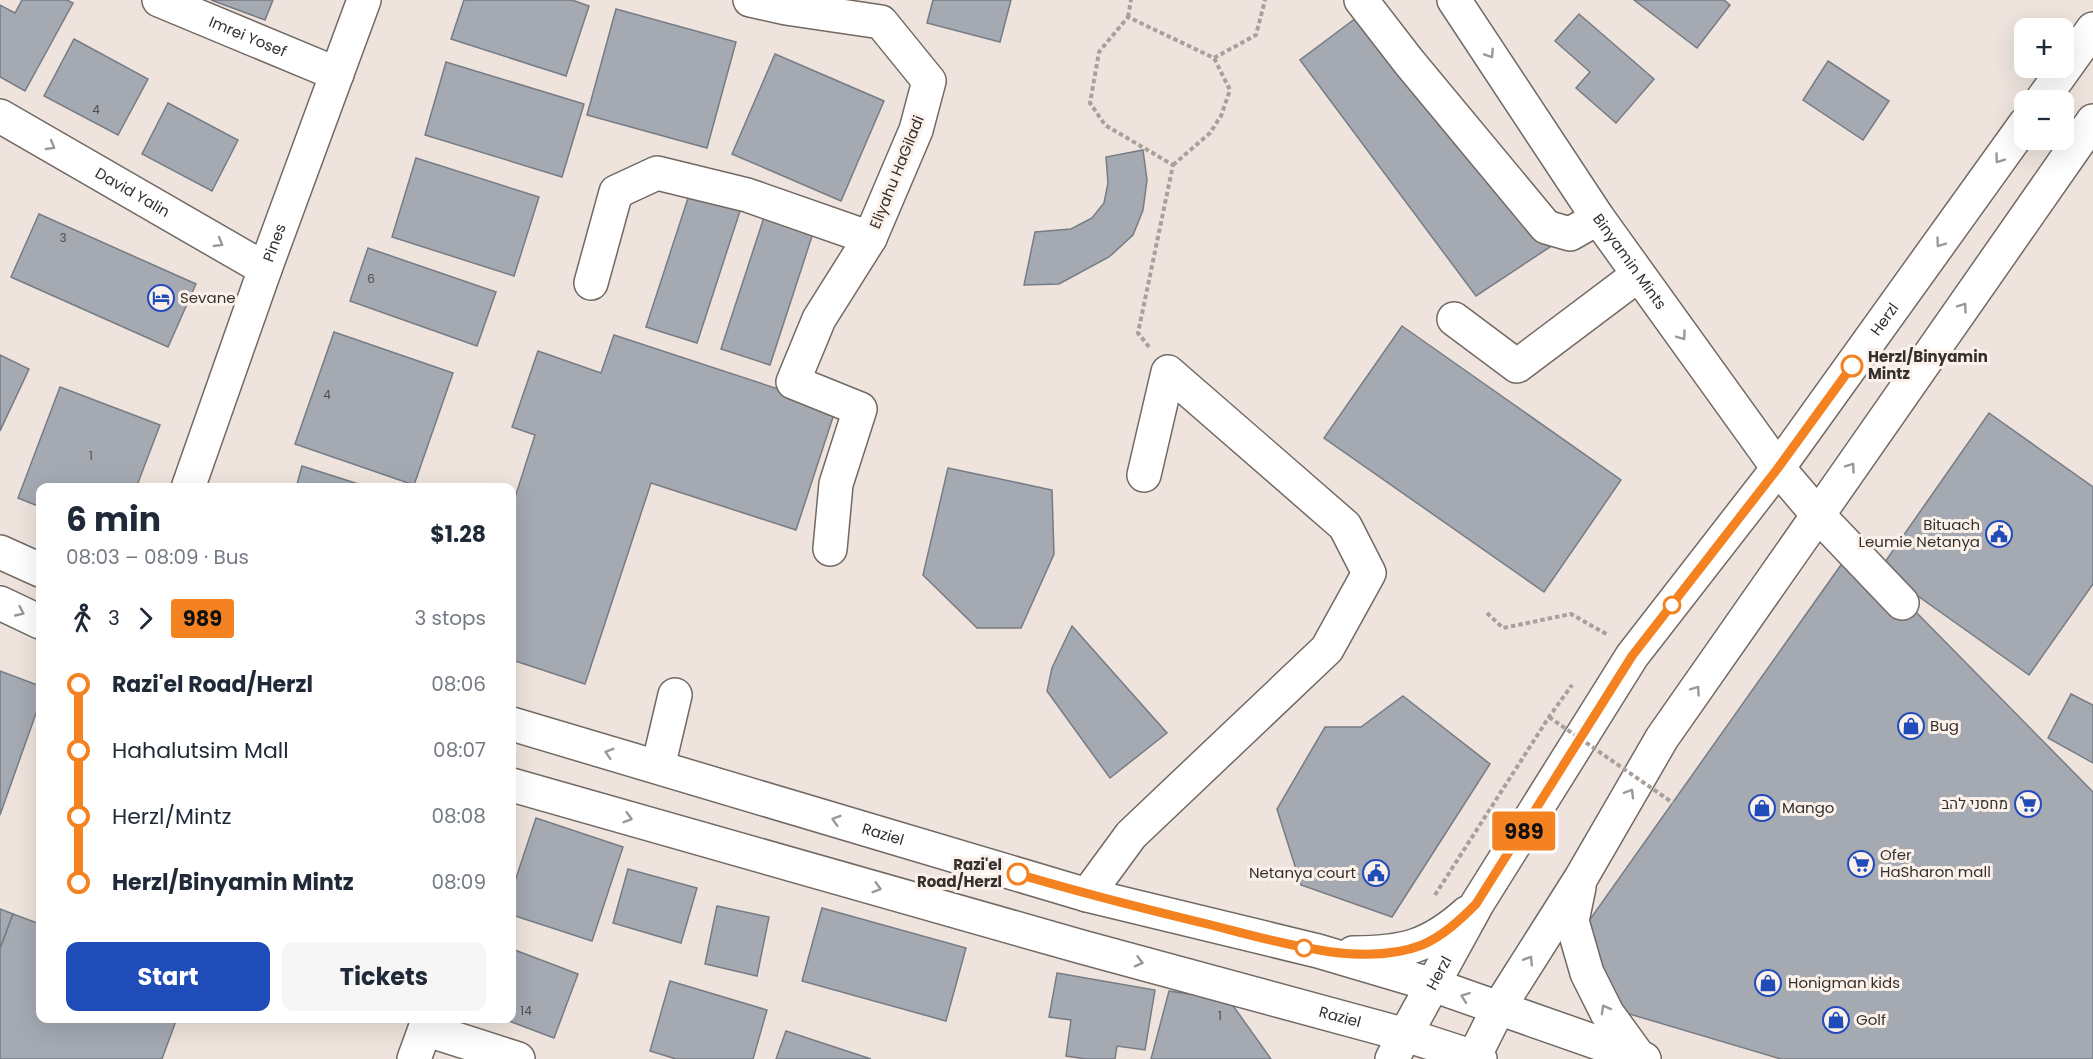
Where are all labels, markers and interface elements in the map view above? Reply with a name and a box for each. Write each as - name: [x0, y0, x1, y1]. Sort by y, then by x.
- street label: Imrei Yosef: [206, 11, 290, 62]
- map controls: [2014, 18, 2074, 150]
- button: +: [2014, 18, 2074, 78]
- one-way arrow: [1482, 48, 1494, 58]
- button: −: [2014, 90, 2074, 150]
- house number: 4: [92, 101, 100, 118]
- street label: Eliyahu HaGiladi: [864, 112, 929, 232]
- one-way arrow: [45, 138, 55, 150]
- one-way arrow: [1996, 153, 2007, 164]
- street label: David Yalin: [92, 162, 174, 222]
- street label: Binyamin Mints: [1588, 209, 1672, 314]
- street label: Pines: [258, 221, 291, 265]
- house number: 3: [59, 229, 67, 246]
- one-way arrow: [213, 236, 224, 247]
- one-way arrow: [1936, 236, 1947, 247]
- house number: 6: [367, 270, 375, 287]
- hotel icon: Sevane: [146, 283, 176, 313]
- place label: Sevane: [180, 287, 236, 308]
- street label: Herzl: [1865, 298, 1903, 340]
- one-way arrow: [1956, 302, 1967, 313]
- one-way arrow: [1675, 330, 1686, 341]
- place label: Herzl/Binyamin Mintz: [1868, 346, 1988, 384]
- marker: Herzl/Binyamin Mintz: [1841, 355, 1863, 377]
- house number: 4: [323, 386, 331, 403]
- house number: 1: [89, 447, 93, 464]
- one-way arrow: [1844, 462, 1855, 473]
- text: 6 min: [66, 496, 161, 543]
- place label: Bituach Leumie Netanya: [1859, 514, 1980, 552]
- text: $1.28: [430, 519, 486, 550]
- public building icon: Bituach Leumie Netanya: [1984, 519, 2014, 549]
- text: 08:03 – 08:09 · Bus: [66, 543, 249, 571]
- unlabelled marker: [1663, 596, 1681, 614]
- icon: walk: [66, 602, 99, 635]
- icon: forward: [129, 602, 162, 635]
- text: 3: [108, 604, 120, 632]
- text: 989: [183, 604, 222, 633]
- text: 3 stops: [414, 604, 486, 632]
- one-way arrow: [14, 605, 25, 617]
- text: Razi'el Road/Herzl: [112, 669, 313, 700]
- text: 08:06: [431, 670, 486, 698]
- one-way arrow: [1689, 685, 1700, 696]
- shop icon: Bug: [1896, 711, 1926, 741]
- place label: Bug: [1930, 715, 1959, 736]
- text: Hahalutsim Mall: [112, 735, 289, 766]
- text: 08:07: [433, 736, 486, 764]
- one-way arrow: [604, 748, 615, 760]
- one-way arrow: [1623, 789, 1635, 799]
- supermarket icon: מחסני להב: [2013, 789, 2043, 819]
- shop icon: Mango: [1747, 793, 1777, 823]
- place label: מחסני להב: [1941, 793, 2008, 814]
- place label: Mango: [1782, 797, 1834, 818]
- text: Herzl/Mintz: [112, 801, 231, 832]
- text: 08:08: [431, 802, 486, 830]
- one-way arrow: [622, 811, 633, 823]
- line badge: 989: [1490, 812, 1558, 850]
- one-way arrow: [831, 815, 842, 827]
- text: 989: [1504, 817, 1544, 846]
- street label: Raziel: [860, 818, 907, 850]
- place label: Ofer HaSharon mall: [1880, 844, 1991, 882]
- supermarket icon: Ofer HaSharon mall: [1846, 849, 1876, 879]
- place label: Razi'el Road/Herzl: [917, 854, 1002, 892]
- public building icon: Netanya court: [1361, 858, 1391, 888]
- place label: Netanya court: [1249, 862, 1356, 883]
- marker: Razi'el Road/Herzl: [1007, 863, 1029, 885]
- text: Herzl/Binyamin Mintz: [112, 867, 354, 898]
- text: 08:09: [431, 868, 486, 896]
- one-way arrow: [871, 881, 881, 894]
- unlabelled marker: [1295, 939, 1313, 957]
- button: Start: [66, 942, 270, 1011]
- button: Tickets: [282, 942, 486, 1011]
- street label: Herzl: [1421, 952, 1457, 994]
- one-way arrow: [1133, 955, 1144, 967]
- one-way arrow: [1522, 955, 1533, 966]
- shop icon: Honigman kids: [1753, 968, 1783, 998]
- place label: Honigman kids: [1788, 972, 1900, 993]
- one-way arrow: [1461, 992, 1471, 1005]
- street label: Raziel: [1317, 1001, 1364, 1032]
- house number: 14: [520, 1002, 532, 1019]
- one-way arrow: [1601, 1005, 1612, 1015]
- shop icon: Golf: [1821, 1005, 1851, 1035]
- house number: 1: [1218, 1007, 1222, 1024]
- place label: Golf: [1856, 1009, 1886, 1030]

